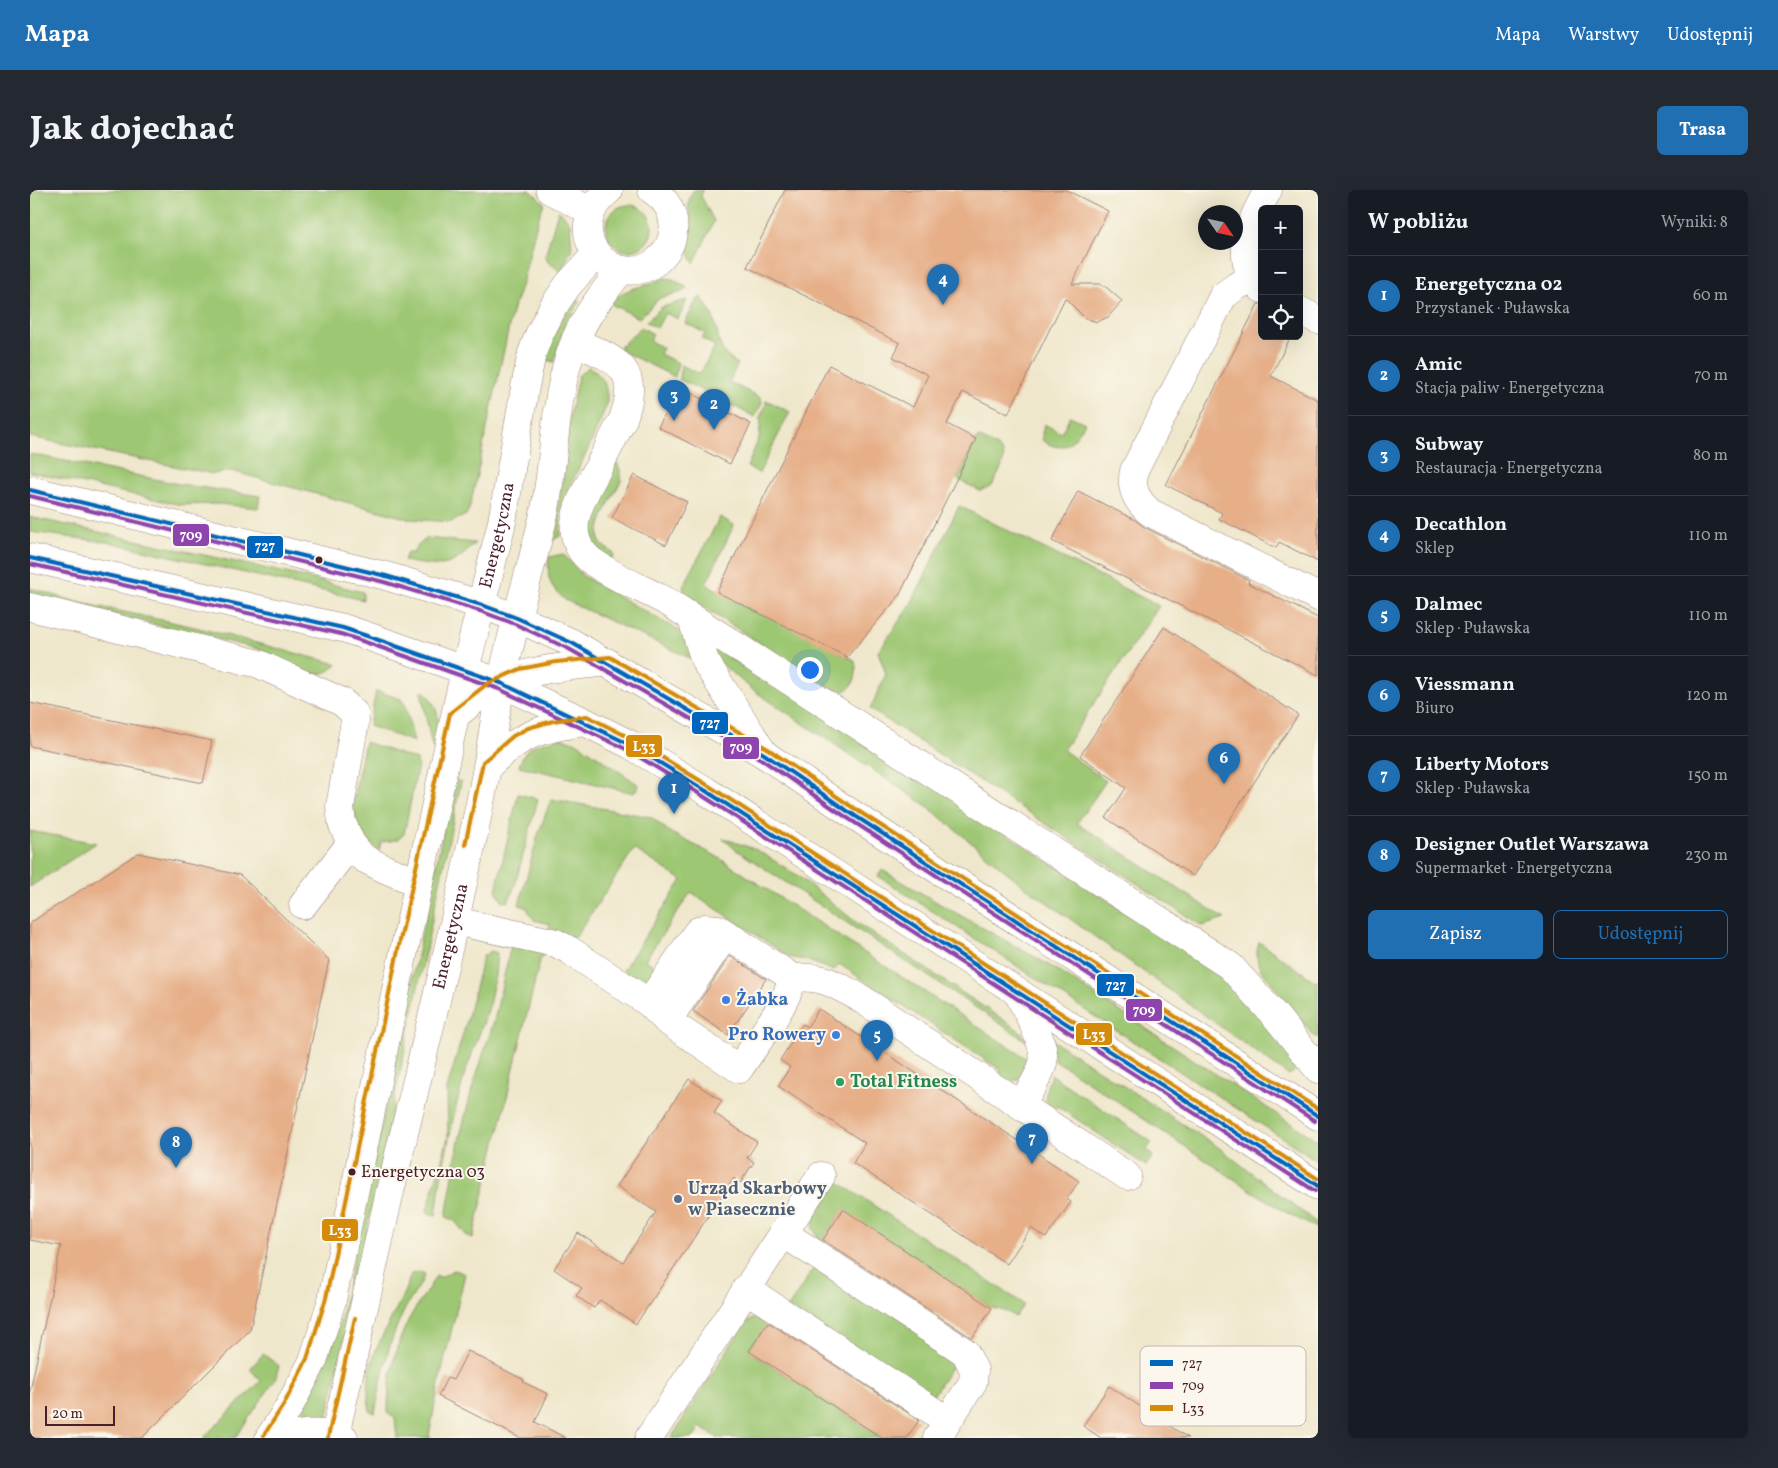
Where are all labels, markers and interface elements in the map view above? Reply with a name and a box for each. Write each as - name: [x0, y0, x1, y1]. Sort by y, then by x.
- text: Mapa: [25, 18, 90, 52]
- text: Mapa: [1495, 23, 1540, 48]
- text: Warstwy: [1568, 23, 1639, 48]
- text: Udostępnij: [1667, 23, 1753, 48]
- text: Jak dojechać: [30, 106, 234, 154]
- button: Trasa: [1657, 106, 1748, 155]
- north arrow: [1198, 205, 1243, 250]
- map controls: [1258, 205, 1303, 340]
- button: +: [1258, 205, 1303, 250]
- text: W pobliżu: [1368, 208, 1468, 237]
- text: Wyniki: 8: [1661, 212, 1728, 234]
- button: −: [1258, 250, 1303, 295]
- pin: 4: [927, 264, 959, 305]
- text: Energetyczna 02: [1415, 272, 1562, 298]
- text: 1: [1381, 285, 1387, 307]
- text: 60 m: [1693, 285, 1728, 307]
- button: locate: [1258, 295, 1303, 340]
- text: Przystanek · Puławska: [1415, 298, 1570, 320]
- text: Amic: [1415, 352, 1462, 378]
- text: 2: [1380, 365, 1388, 387]
- text: 70 m: [1694, 365, 1728, 387]
- text: Stacja paliw · Energetyczna: [1415, 378, 1604, 400]
- pin: 3: [658, 380, 690, 421]
- pin: 2: [698, 389, 730, 430]
- text: Subway: [1415, 432, 1484, 458]
- text: 3: [1380, 445, 1388, 467]
- text: 80 m: [1693, 445, 1728, 467]
- text: Restauracja · Energetyczna: [1415, 458, 1603, 480]
- street label: Energetyczna: [473, 480, 521, 591]
- text: Decathlon: [1415, 512, 1507, 538]
- line badge: 709: [172, 523, 210, 547]
- text: 4: [1379, 525, 1389, 547]
- text: 110 m: [1689, 525, 1728, 547]
- text: 709: [180, 527, 203, 546]
- line badge: 727: [246, 535, 284, 559]
- text: 727: [255, 538, 275, 557]
- text: Sklep: [1415, 538, 1454, 560]
- unlabelled marker: [314, 555, 324, 565]
- text: Dalmec: [1415, 592, 1482, 618]
- text: 5: [1380, 605, 1388, 627]
- text: 110 m: [1689, 605, 1728, 627]
- text: Sklep · Puławska: [1415, 618, 1530, 640]
- your location: [797, 657, 823, 683]
- text: Viessmann: [1415, 672, 1515, 698]
- text: 6: [1380, 685, 1388, 707]
- text: 120 m: [1686, 685, 1728, 707]
- text: Biuro: [1415, 698, 1454, 720]
- line badge: 727: [691, 711, 729, 735]
- text: 727: [700, 715, 720, 734]
- line badge: L33: [625, 734, 663, 758]
- line badge: 709: [722, 736, 760, 760]
- text: L33: [633, 738, 655, 757]
- text: 709: [730, 739, 753, 758]
- pin: 6: [1208, 743, 1240, 784]
- text: Liberty Motors: [1415, 752, 1549, 778]
- text: 7: [1380, 765, 1388, 787]
- text: 150 m: [1687, 765, 1728, 787]
- pin: 1: [658, 773, 690, 814]
- text: Sklep · Puławska: [1415, 778, 1530, 800]
- text: Designer Outlet Warszawa: [1415, 832, 1649, 858]
- text: 8: [1380, 845, 1388, 867]
- text: 230 m: [1685, 845, 1728, 867]
- text: Supermarket · Energetyczna: [1415, 858, 1612, 880]
- street label: Energetyczna: [427, 881, 475, 992]
- button: Zapisz: [1368, 910, 1543, 959]
- button: Udostępnij: [1553, 910, 1728, 959]
- line badge: 727: [1096, 973, 1135, 997]
- text: 727: [1106, 977, 1126, 996]
- place label: Żabka: [736, 988, 788, 1013]
- marker: Żabka: [720, 994, 732, 1006]
- line badge: 709: [1125, 998, 1163, 1022]
- text: 709: [1133, 1002, 1156, 1021]
- pin: 5: [861, 1020, 893, 1061]
- line badge: L33: [1075, 1022, 1113, 1046]
- place label: Pro Rowery: [728, 1023, 826, 1048]
- text: L33: [1083, 1026, 1105, 1045]
- marker: Pro Rowery: [830, 1029, 842, 1041]
- place label: Total Fitness: [850, 1070, 957, 1095]
- marker: Total Fitness: [834, 1076, 846, 1088]
- pin: 7: [1016, 1123, 1048, 1164]
- pin: 8: [160, 1127, 192, 1168]
- place label: Energetyczna 03: [361, 1161, 485, 1184]
- marker: Energetyczna 03: [347, 1167, 357, 1177]
- place label: Urząd Skarbowy w Piasecznie: [688, 1177, 827, 1223]
- marker: Urząd Skarbowy w Piasecznie: [672, 1193, 684, 1205]
- line badge: L33: [321, 1218, 359, 1242]
- text: L33: [329, 1222, 351, 1241]
- legend: [1140, 1346, 1306, 1426]
- text: 727: [1182, 1355, 1203, 1374]
- text: 709: [1182, 1377, 1204, 1396]
- text: L33: [1182, 1400, 1204, 1419]
- scale bar: [45, 1403, 115, 1426]
- text: 20 m: [52, 1405, 83, 1424]

